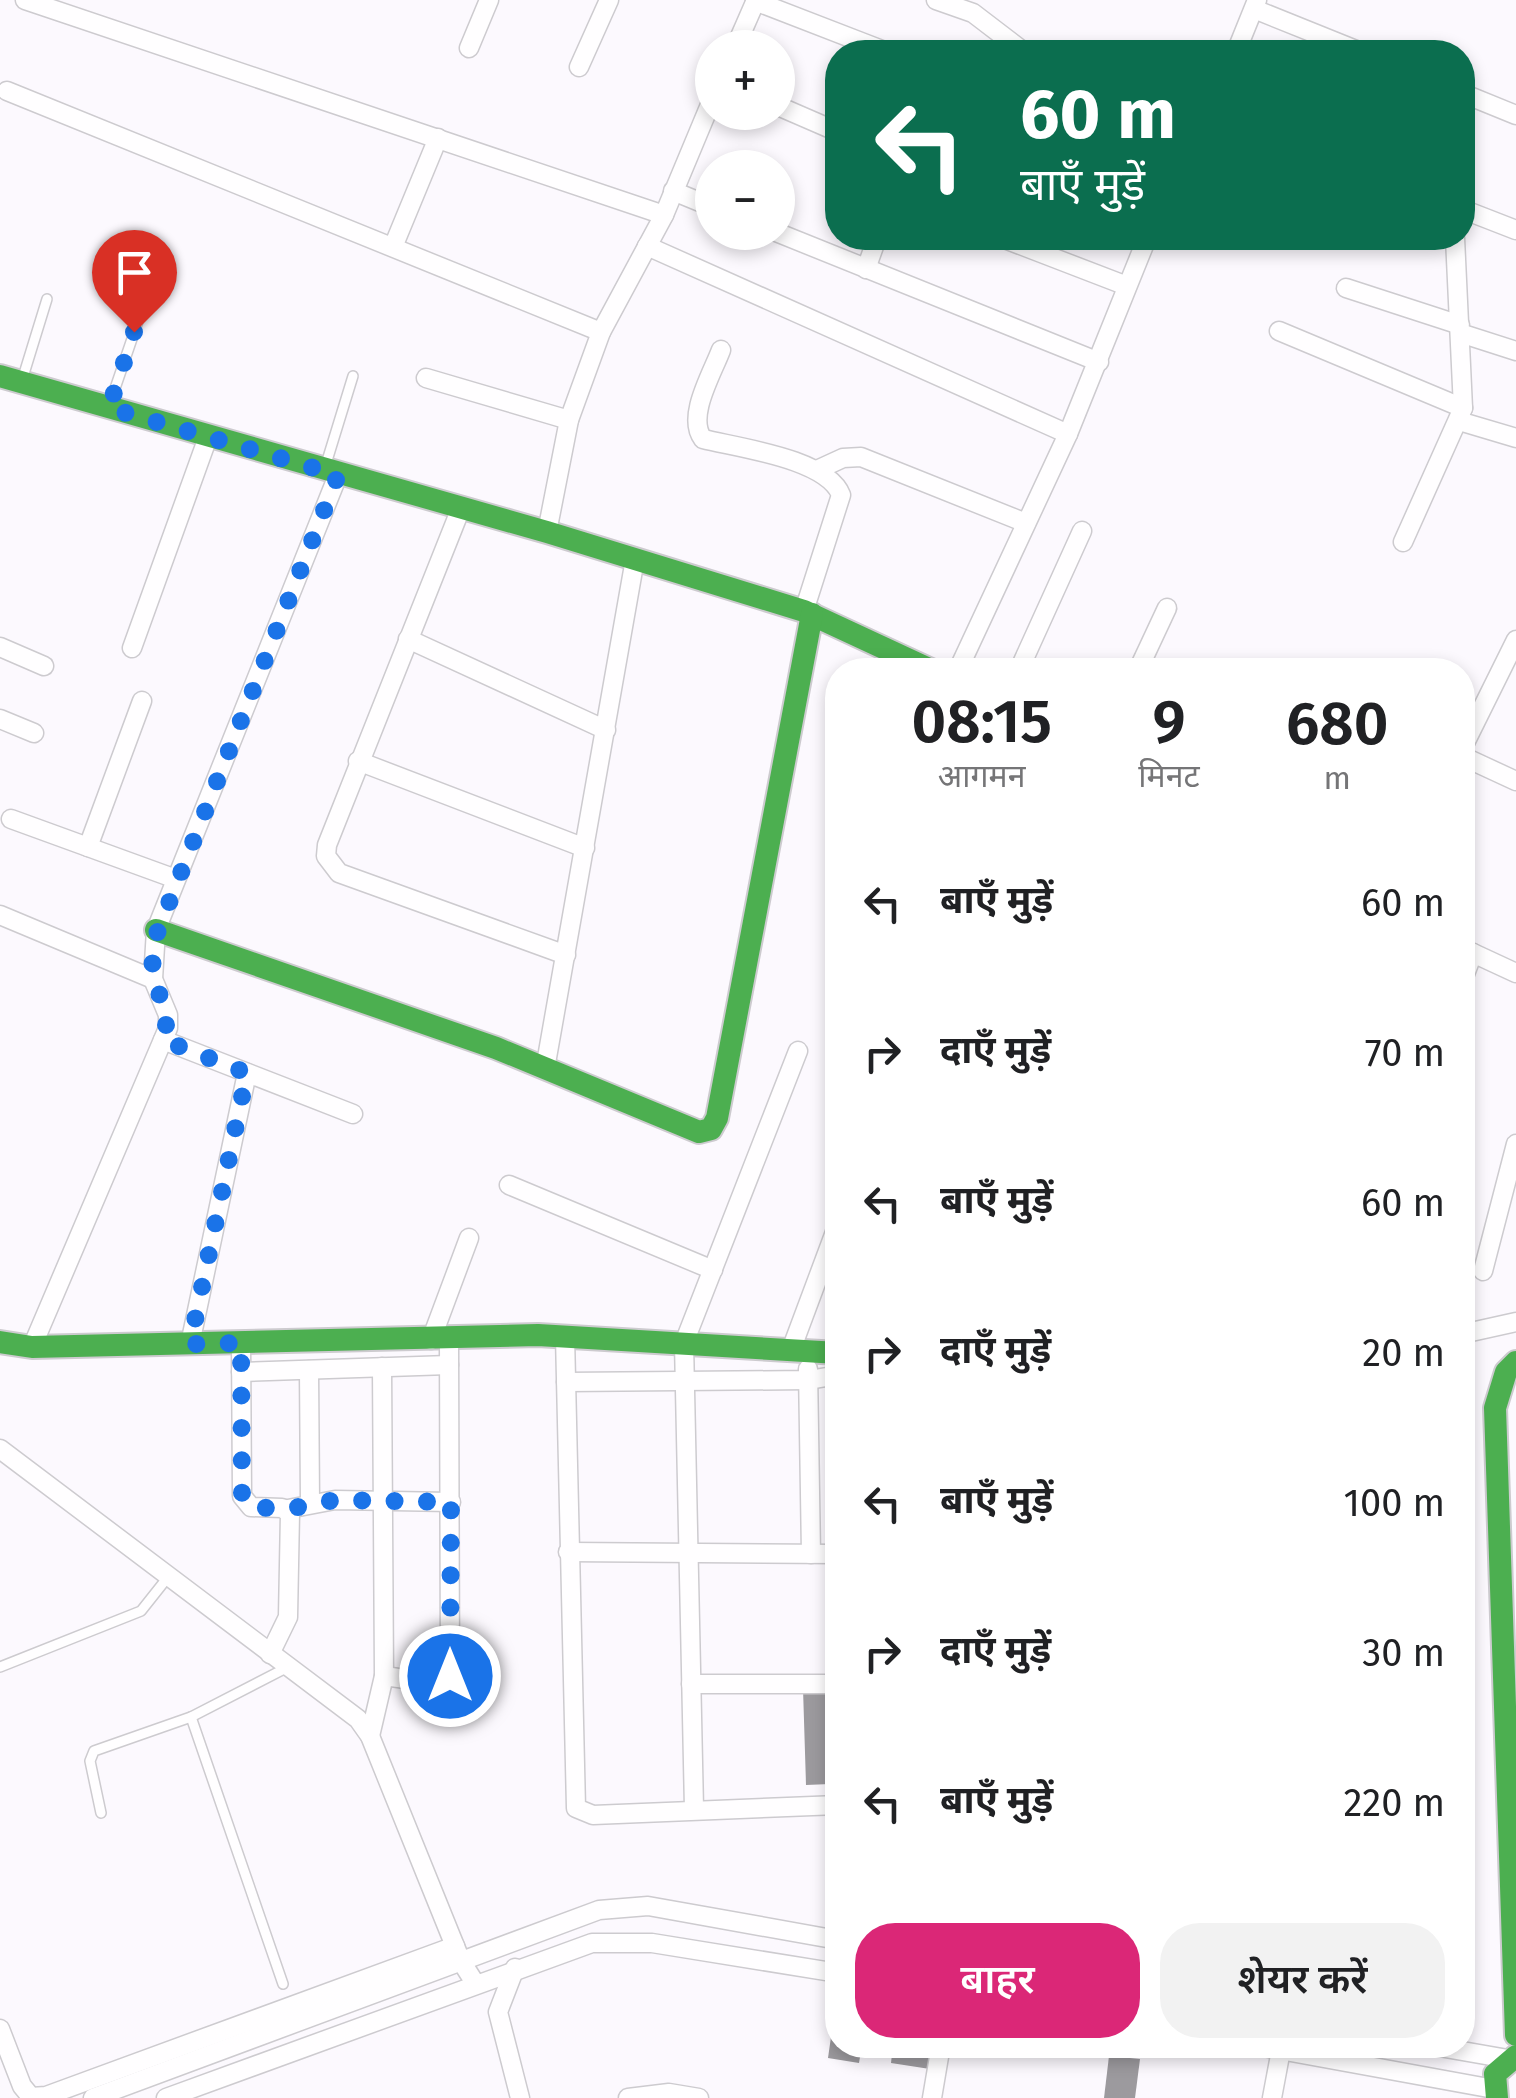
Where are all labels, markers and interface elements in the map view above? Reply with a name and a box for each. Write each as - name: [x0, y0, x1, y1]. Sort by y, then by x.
- map controls: [695, 30, 795, 250]
- button: +: [695, 30, 795, 130]
- text: 60 m: [1020, 73, 1176, 157]
- icon: left: [855, 80, 985, 210]
- button: −: [695, 150, 795, 250]
- text: बाएँ मुड़ें: [1020, 158, 1145, 212]
- pin: [92, 230, 177, 333]
- icon: arrive: [107, 245, 162, 300]
- text: 08:15: [911, 686, 1052, 758]
- text: 9: [1152, 686, 1186, 758]
- text: 680: [1286, 688, 1389, 760]
- text: आगमन: [938, 757, 1025, 795]
- text: मिनट: [1138, 757, 1200, 795]
- text: m: [1324, 759, 1351, 797]
- icon: left: [855, 876, 910, 931]
- text: बाएँ मुड़ें: [940, 877, 1053, 923]
- text: 60 m: [1361, 880, 1445, 926]
- icon: right: [855, 1026, 910, 1081]
- text: दाएँ मुड़ें: [940, 1027, 1051, 1073]
- text: 70 m: [1365, 1030, 1445, 1076]
- icon: left: [855, 1176, 910, 1231]
- text: बाएँ मुड़ें: [940, 1177, 1053, 1223]
- text: 60 m: [1361, 1180, 1445, 1226]
- icon: right: [855, 1326, 910, 1381]
- text: दाएँ मुड़ें: [940, 1327, 1051, 1373]
- text: 20 m: [1362, 1330, 1445, 1376]
- icon: left: [855, 1476, 910, 1531]
- text: बाएँ मुड़ें: [940, 1477, 1053, 1523]
- text: 100 m: [1344, 1480, 1445, 1526]
- position arrow: [398, 1624, 502, 1728]
- icon: right: [855, 1626, 910, 1681]
- text: दाएँ मुड़ें: [940, 1627, 1051, 1673]
- text: 30 m: [1362, 1630, 1445, 1676]
- icon: left: [855, 1776, 910, 1831]
- text: बाएँ मुड़ें: [940, 1777, 1053, 1823]
- text: 220 m: [1344, 1780, 1445, 1826]
- button: बाहर: [855, 1923, 1140, 2038]
- button: शेयर करें: [1160, 1923, 1445, 2038]

